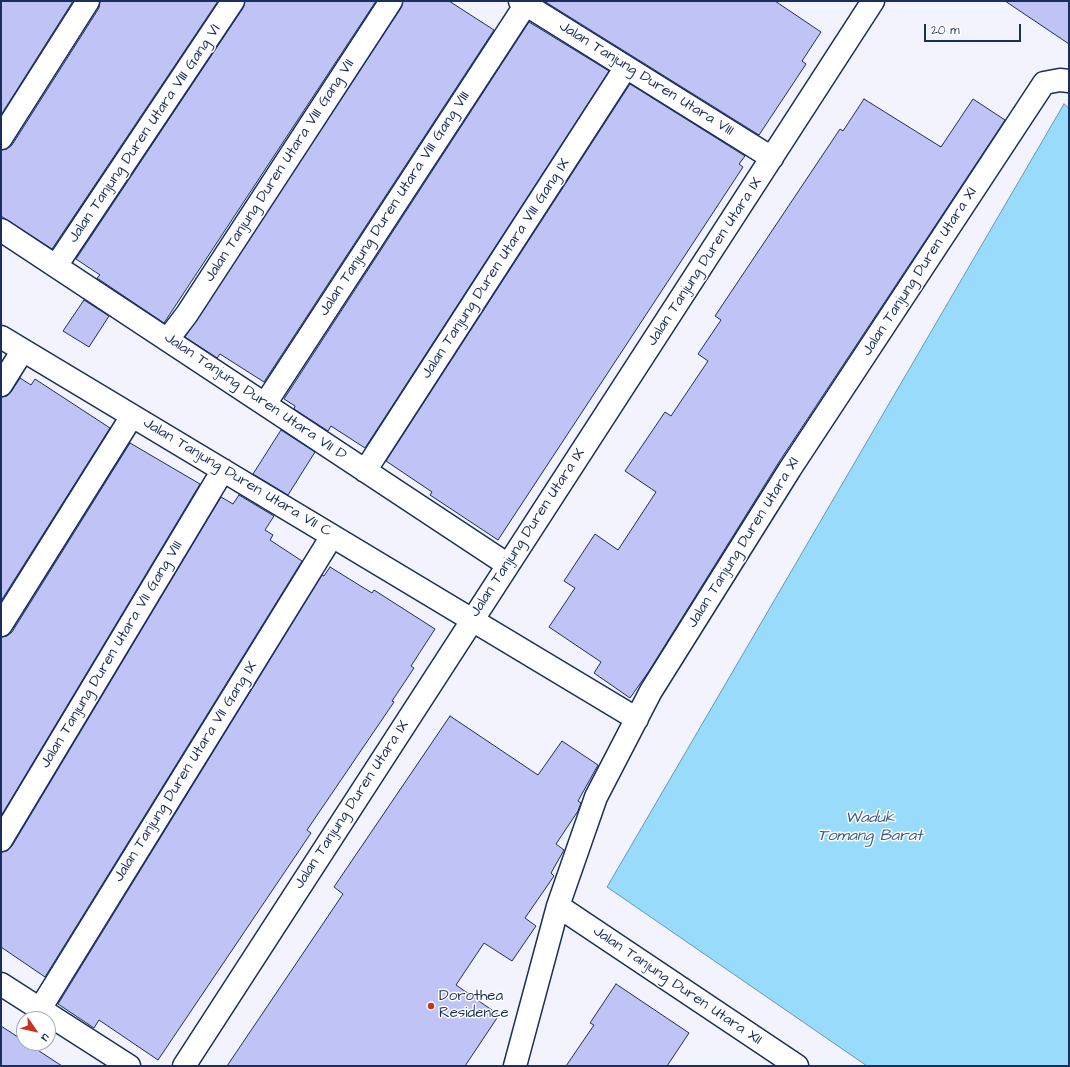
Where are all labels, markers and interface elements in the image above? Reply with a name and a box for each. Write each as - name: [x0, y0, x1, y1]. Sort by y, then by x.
- scale bar: [926, 16, 1023, 42]
- street label: Jalan Tanjung Duren Utara VIII: [555, 18, 737, 140]
- street label: Jalan Tanjung Duren Utara VIII Gang VI: [65, 21, 225, 247]
- text: 20 m: [931, 22, 960, 39]
- street label: Jalan Tanjung Duren Utara VIII Gang VII: [201, 56, 359, 286]
- street label: Jalan Tanjung Duren Utara VIII Gang VIII: [316, 88, 474, 320]
- street label: Jalan Tanjung Duren Utara VIII Gang IX: [418, 155, 574, 383]
- street label: Jalan Tanjung Duren Utara IX: [644, 174, 766, 350]
- street label: Jalan Tanjung Duren Utara XI: [859, 184, 981, 360]
- street label: Jalan Tanjung Duren Utara VII D: [160, 329, 350, 465]
- street label: Jalan Tanjung Duren Utara VII C: [139, 414, 335, 542]
- street label: Jalan Tanjung Duren Utara IX: [467, 445, 589, 621]
- street label: Jalan Tanjung Duren Utara XI: [684, 454, 804, 632]
- street label: Jalan Tanjung Duren Utara VII Gang VIII: [37, 538, 187, 772]
- street label: Jalan Tanjung Duren Utara VII Gang IX: [110, 658, 262, 886]
- street label: Jalan Tanjung Duren Utara IX: [291, 717, 413, 893]
- water label: Waduk Tomang Barat: [817, 809, 923, 847]
- street label: Jalan Tanjung Duren Utara XII: [589, 923, 765, 1049]
- place label: Dorothea Residence: [439, 988, 509, 1023]
- marker: Dorothea Residence: [426, 1001, 436, 1011]
- north arrow: [16, 1011, 56, 1051]
- text: U: [38, 1031, 53, 1044]

